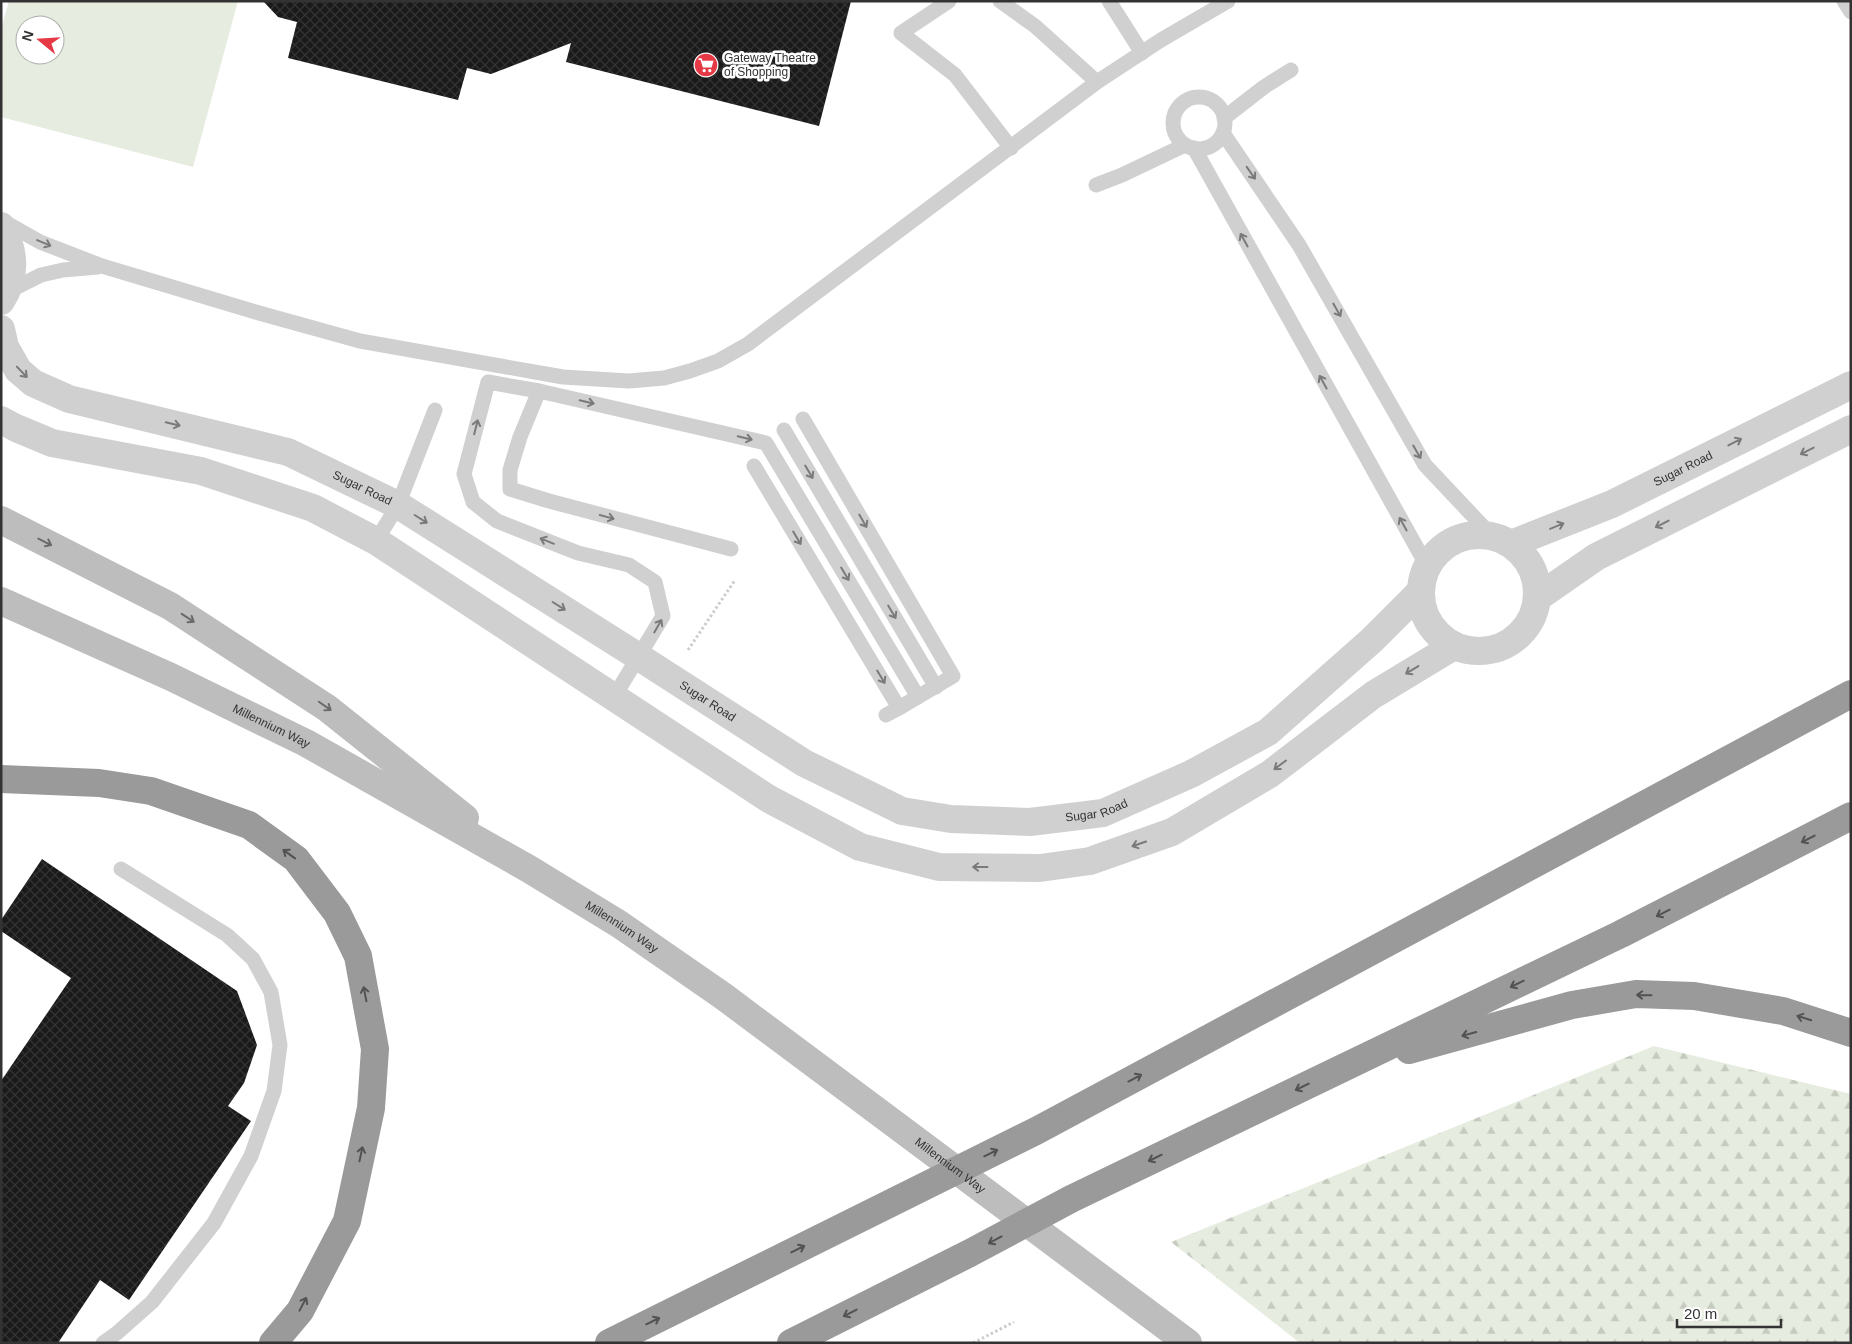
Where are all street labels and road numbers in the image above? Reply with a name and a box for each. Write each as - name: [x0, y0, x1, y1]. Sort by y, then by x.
- street label: Sugar Road: [1651, 448, 1715, 489]
- street label: Sugar Road: [330, 468, 394, 508]
- street label: Sugar Road: [677, 678, 738, 724]
- street label: Millennium Way: [230, 701, 313, 751]
- street label: Sugar Road: [1064, 796, 1130, 825]
- street label: Millennium Way: [583, 898, 661, 956]
- street label: Millennium Way: [912, 1135, 988, 1196]

